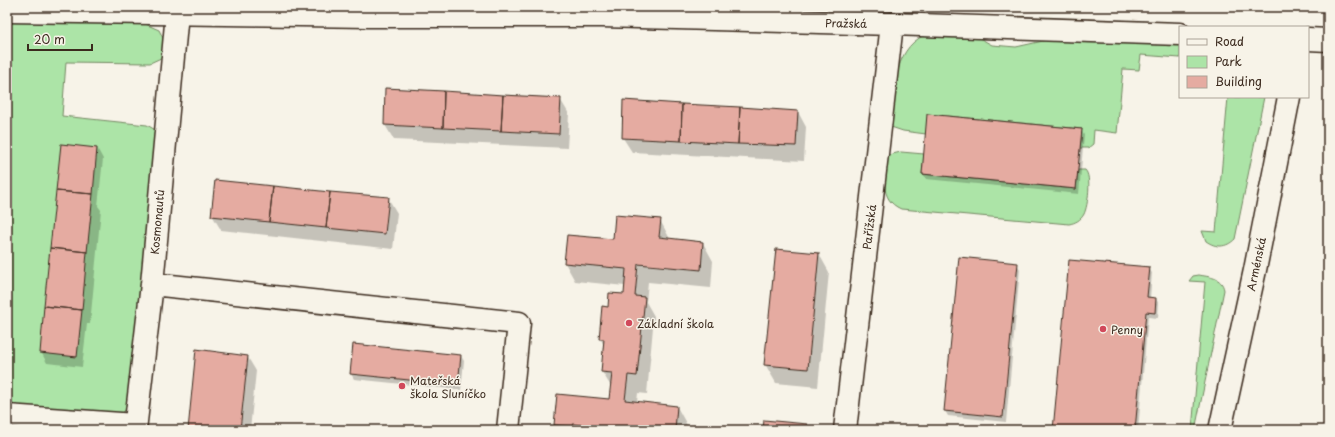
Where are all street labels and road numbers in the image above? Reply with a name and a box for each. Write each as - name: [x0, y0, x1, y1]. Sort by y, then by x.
- street label: Pražská: [825, 14, 867, 32]
- street label: Kosmonautů: [146, 189, 168, 255]
- street label: Pařížská: [858, 203, 880, 251]
- street label: Arménská: [1242, 235, 1270, 293]

